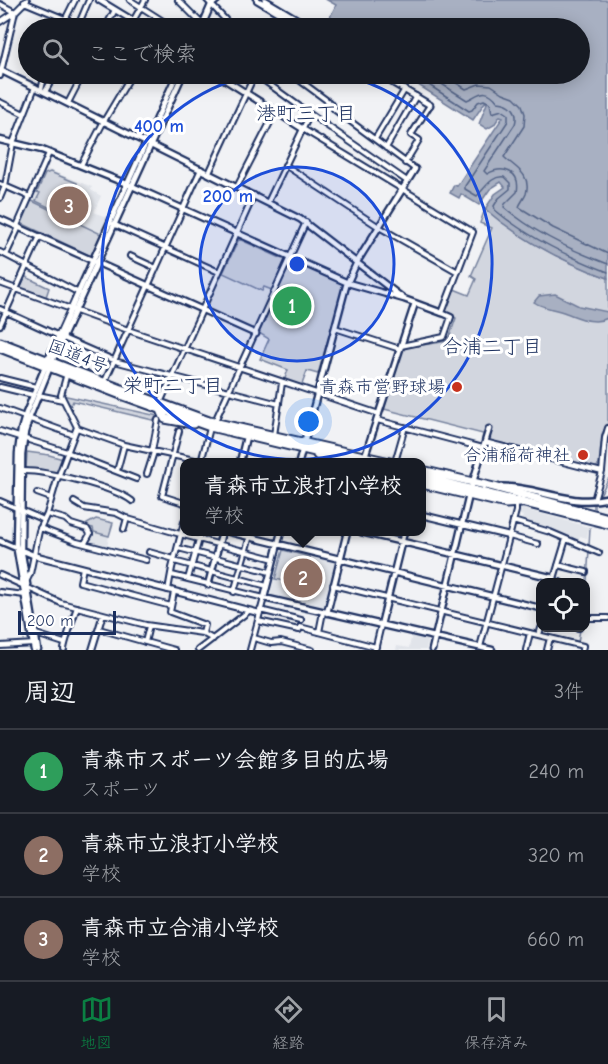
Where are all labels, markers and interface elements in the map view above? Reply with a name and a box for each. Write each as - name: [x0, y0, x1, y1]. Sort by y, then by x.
- search box: [18, 18, 590, 84]
- icon: search: [39, 35, 72, 68]
- text: ここで検索: [87, 41, 197, 67]
- district label: 港町三丁目: [256, 102, 356, 125]
- text: 400 m: [134, 116, 184, 137]
- pin: 3: [50, 184, 88, 228]
- text: 200 m: [203, 186, 253, 207]
- centre of rings: [287, 254, 307, 274]
- pin: 1: [272, 284, 312, 328]
- street label: 国道4号: [45, 335, 111, 378]
- district label: 合浦二丁目: [442, 335, 542, 358]
- district label: 栄町二丁目: [123, 374, 223, 397]
- place label: 青森市営野球場: [319, 377, 445, 398]
- marker: 青森市営野球場: [450, 380, 464, 394]
- your location: [294, 407, 323, 436]
- place label: 合浦稲荷神社: [463, 445, 571, 466]
- marker: 合浦稲荷神社: [576, 448, 590, 462]
- popup: [180, 458, 426, 536]
- text: 青森市立浪打小学校: [204, 473, 402, 499]
- text: 学校: [204, 504, 244, 527]
- pin: 2: [284, 556, 322, 600]
- map controls: [536, 578, 590, 632]
- button: locate: [536, 578, 590, 632]
- scale bar: [18, 608, 116, 636]
- text: 200 m: [27, 612, 73, 630]
- text: 周辺: [24, 678, 76, 708]
- text: 3件: [554, 680, 584, 703]
- text: 青森市スポーツ会館多目的広場: [81, 747, 389, 773]
- text: 1: [40, 760, 47, 783]
- text: 240 m: [529, 760, 584, 783]
- text: スポーツ: [81, 778, 161, 801]
- text: 青森市立浪打小学校: [81, 831, 279, 857]
- text: 2: [39, 844, 48, 867]
- text: 320 m: [528, 844, 584, 867]
- text: 学校: [81, 862, 121, 885]
- text: 青森市立合浦小学校: [81, 915, 279, 941]
- text: 3: [39, 928, 48, 951]
- text: 660 m: [527, 928, 584, 951]
- text: 学校: [81, 946, 121, 969]
- tab: 地図: [80, 993, 113, 1053]
- tab: 経路: [272, 993, 305, 1053]
- tab: 保存済み: [464, 993, 528, 1053]

